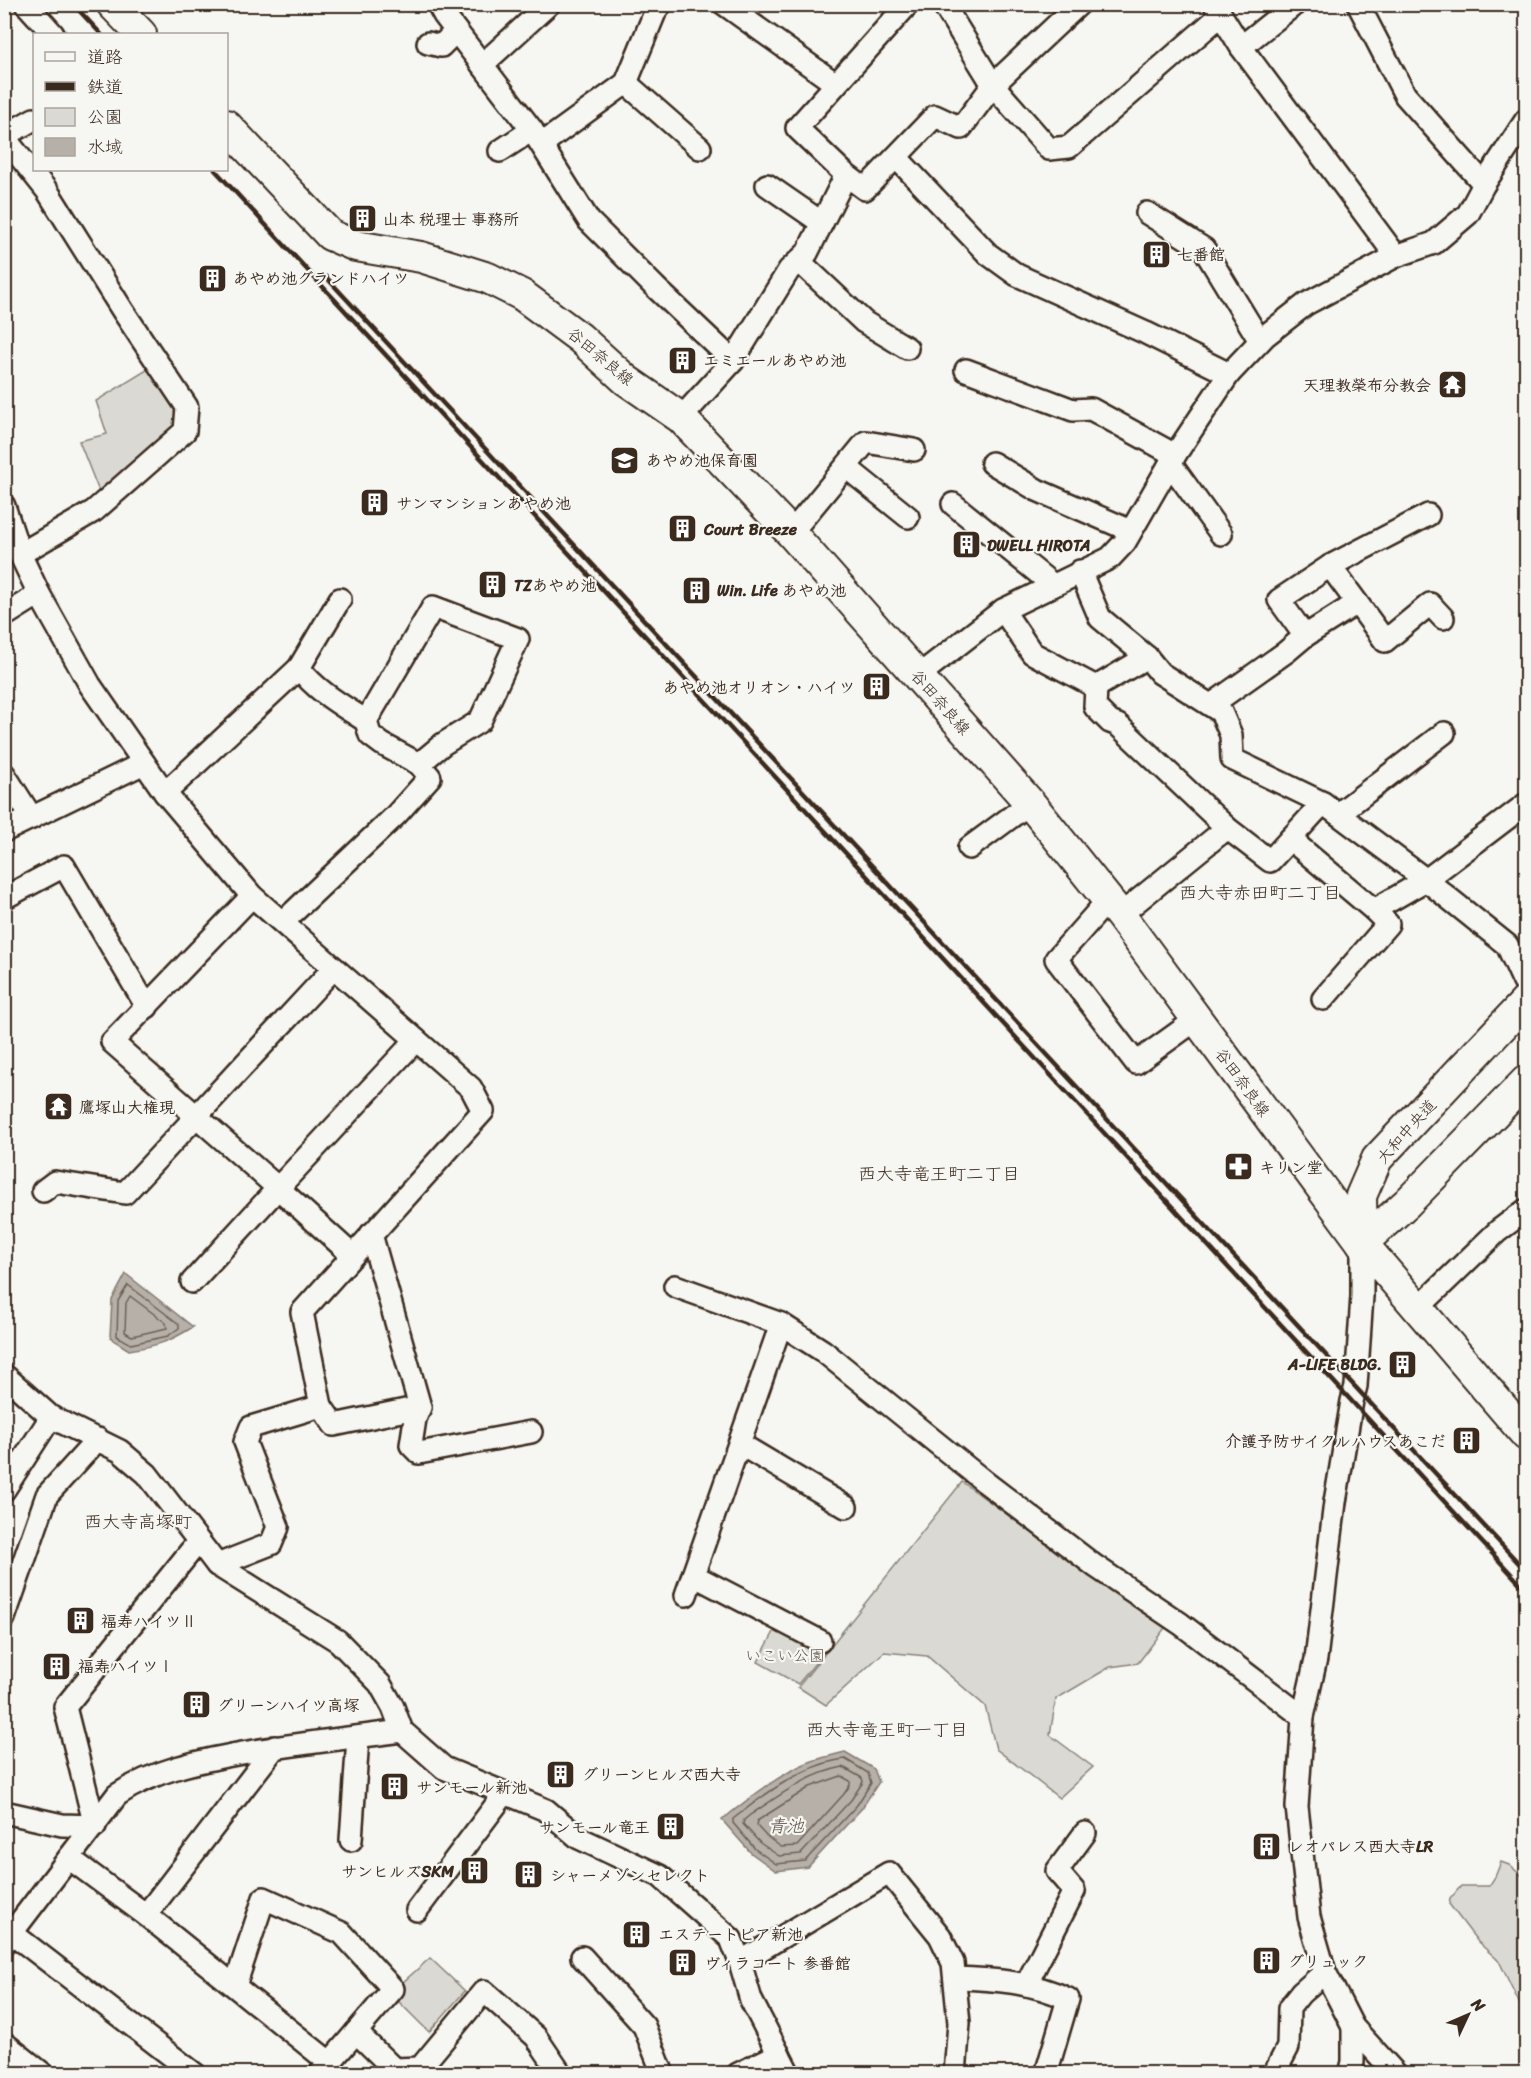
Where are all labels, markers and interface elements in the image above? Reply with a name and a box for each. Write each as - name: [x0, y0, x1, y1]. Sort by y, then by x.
- legend: [33, 33, 228, 171]
- text: 道路: [87, 41, 123, 73]
- text: 鉄道: [87, 71, 123, 103]
- text: 公園: [87, 101, 123, 133]
- text: 水域: [87, 131, 123, 163]
- building icon: 山本 税理士 事務所: [346, 203, 378, 235]
- place label: 山本 税理士 事務所: [383, 205, 519, 234]
- building icon: 七番館: [1140, 238, 1172, 270]
- place label: 七番館: [1177, 240, 1225, 269]
- building icon: あやめ池グランドハイツ: [196, 262, 228, 294]
- place label: あやめ池グランドハイツ: [233, 264, 409, 293]
- street label: 谷田奈良線: [561, 320, 641, 393]
- building icon: エミエールあやめ池: [666, 344, 698, 376]
- place label: エミエールあやめ池: [703, 346, 846, 375]
- temple icon: 天理教榮布分教会: [1436, 369, 1468, 401]
- place label: 天理教榮布分教会: [1303, 371, 1431, 400]
- school or university icon: あやめ池保育園: [609, 444, 641, 476]
- place label: あやめ池保育園: [646, 446, 758, 475]
- building icon: サンマンションあやめ池: [359, 487, 391, 519]
- place label: サンマンションあやめ池: [396, 489, 571, 518]
- building icon: Court Breeze: [667, 513, 699, 545]
- place label: Court Breeze: [703, 515, 798, 544]
- building icon: DWELL HIROTA: [950, 529, 982, 561]
- place label: DWELL HIROTA: [987, 531, 1091, 560]
- building icon: TZあやめ池: [477, 569, 509, 601]
- place label: TZあやめ池: [514, 571, 596, 600]
- building icon: Win. Life あやめ池: [680, 574, 712, 606]
- place label: Win. Life あやめ池: [717, 576, 846, 605]
- street label: 谷田奈良線: [903, 663, 978, 742]
- building icon: あやめ池オリオン・ハイツ: [860, 671, 892, 703]
- place label: あやめ池オリオン・ハイツ: [663, 673, 855, 702]
- district label: 西大寺赤田町二丁目: [1179, 877, 1341, 909]
- street label: 谷田奈良線: [1207, 1041, 1278, 1123]
- temple icon: 鷹塚山大権現: [42, 1091, 74, 1123]
- street label: 大和中央道: [1369, 1092, 1444, 1171]
- place label: 鷹塚山大権現: [79, 1093, 175, 1122]
- pharmacy icon: キリン堂: [1222, 1151, 1254, 1183]
- place label: キリン堂: [1259, 1153, 1323, 1182]
- district label: 西大寺竜王町二丁目: [858, 1158, 1020, 1190]
- building icon: A-LIFE BLDG.: [1387, 1348, 1419, 1380]
- place label: A-LIFE BLDG.: [1287, 1350, 1382, 1379]
- building icon: 介護予防サイクルハウスあこだ: [1451, 1425, 1483, 1457]
- place label: 介護予防サイクルハウスあこだ: [1225, 1427, 1446, 1456]
- district label: 西大寺高塚町: [84, 1506, 192, 1538]
- building icon: 福寿ハイツⅡ: [64, 1605, 96, 1637]
- place label: 福寿ハイツⅡ: [101, 1607, 197, 1636]
- park label: いこい公園: [745, 1641, 825, 1670]
- building icon: 福寿ハイツⅠ: [41, 1650, 73, 1682]
- place label: 福寿ハイツⅠ: [78, 1652, 174, 1681]
- building icon: グリーンハイツ高塚: [180, 1689, 212, 1721]
- place label: グリーンハイツ高塚: [217, 1691, 359, 1720]
- district label: 西大寺竜王町一丁目: [806, 1714, 968, 1746]
- building icon: グリーンヒルズ西大寺: [545, 1758, 577, 1790]
- place label: グリーンヒルズ西大寺: [582, 1760, 741, 1789]
- building icon: サンモール新池: [379, 1771, 411, 1803]
- place label: サンモール新池: [416, 1773, 527, 1802]
- water label: 青池: [768, 1810, 805, 1842]
- building icon: サンモール竜王: [655, 1811, 687, 1843]
- place label: サンモール竜王: [539, 1813, 650, 1842]
- building icon: レオパレス西大寺LR: [1251, 1830, 1283, 1862]
- place label: レオパレス西大寺LR: [1288, 1832, 1433, 1861]
- building icon: サンヒルズSKM: [459, 1855, 491, 1887]
- place label: サンヒルズSKM: [341, 1857, 454, 1886]
- building icon: シャーメゾンセレクト: [513, 1859, 545, 1891]
- place label: シャーメゾンセレクト: [550, 1861, 710, 1890]
- building icon: エステートピア新池: [621, 1918, 653, 1950]
- place label: エステートピア新池: [658, 1920, 803, 1949]
- building icon: グリュック: [1251, 1945, 1283, 1977]
- building icon: ヴィラコート 参番館: [667, 1947, 699, 1979]
- place label: グリュック: [1288, 1947, 1368, 1976]
- place label: ヴィラコート 参番館: [704, 1949, 851, 1978]
- north arrow: [1438, 1985, 1498, 2045]
- text: N: [1463, 1990, 1493, 2020]

